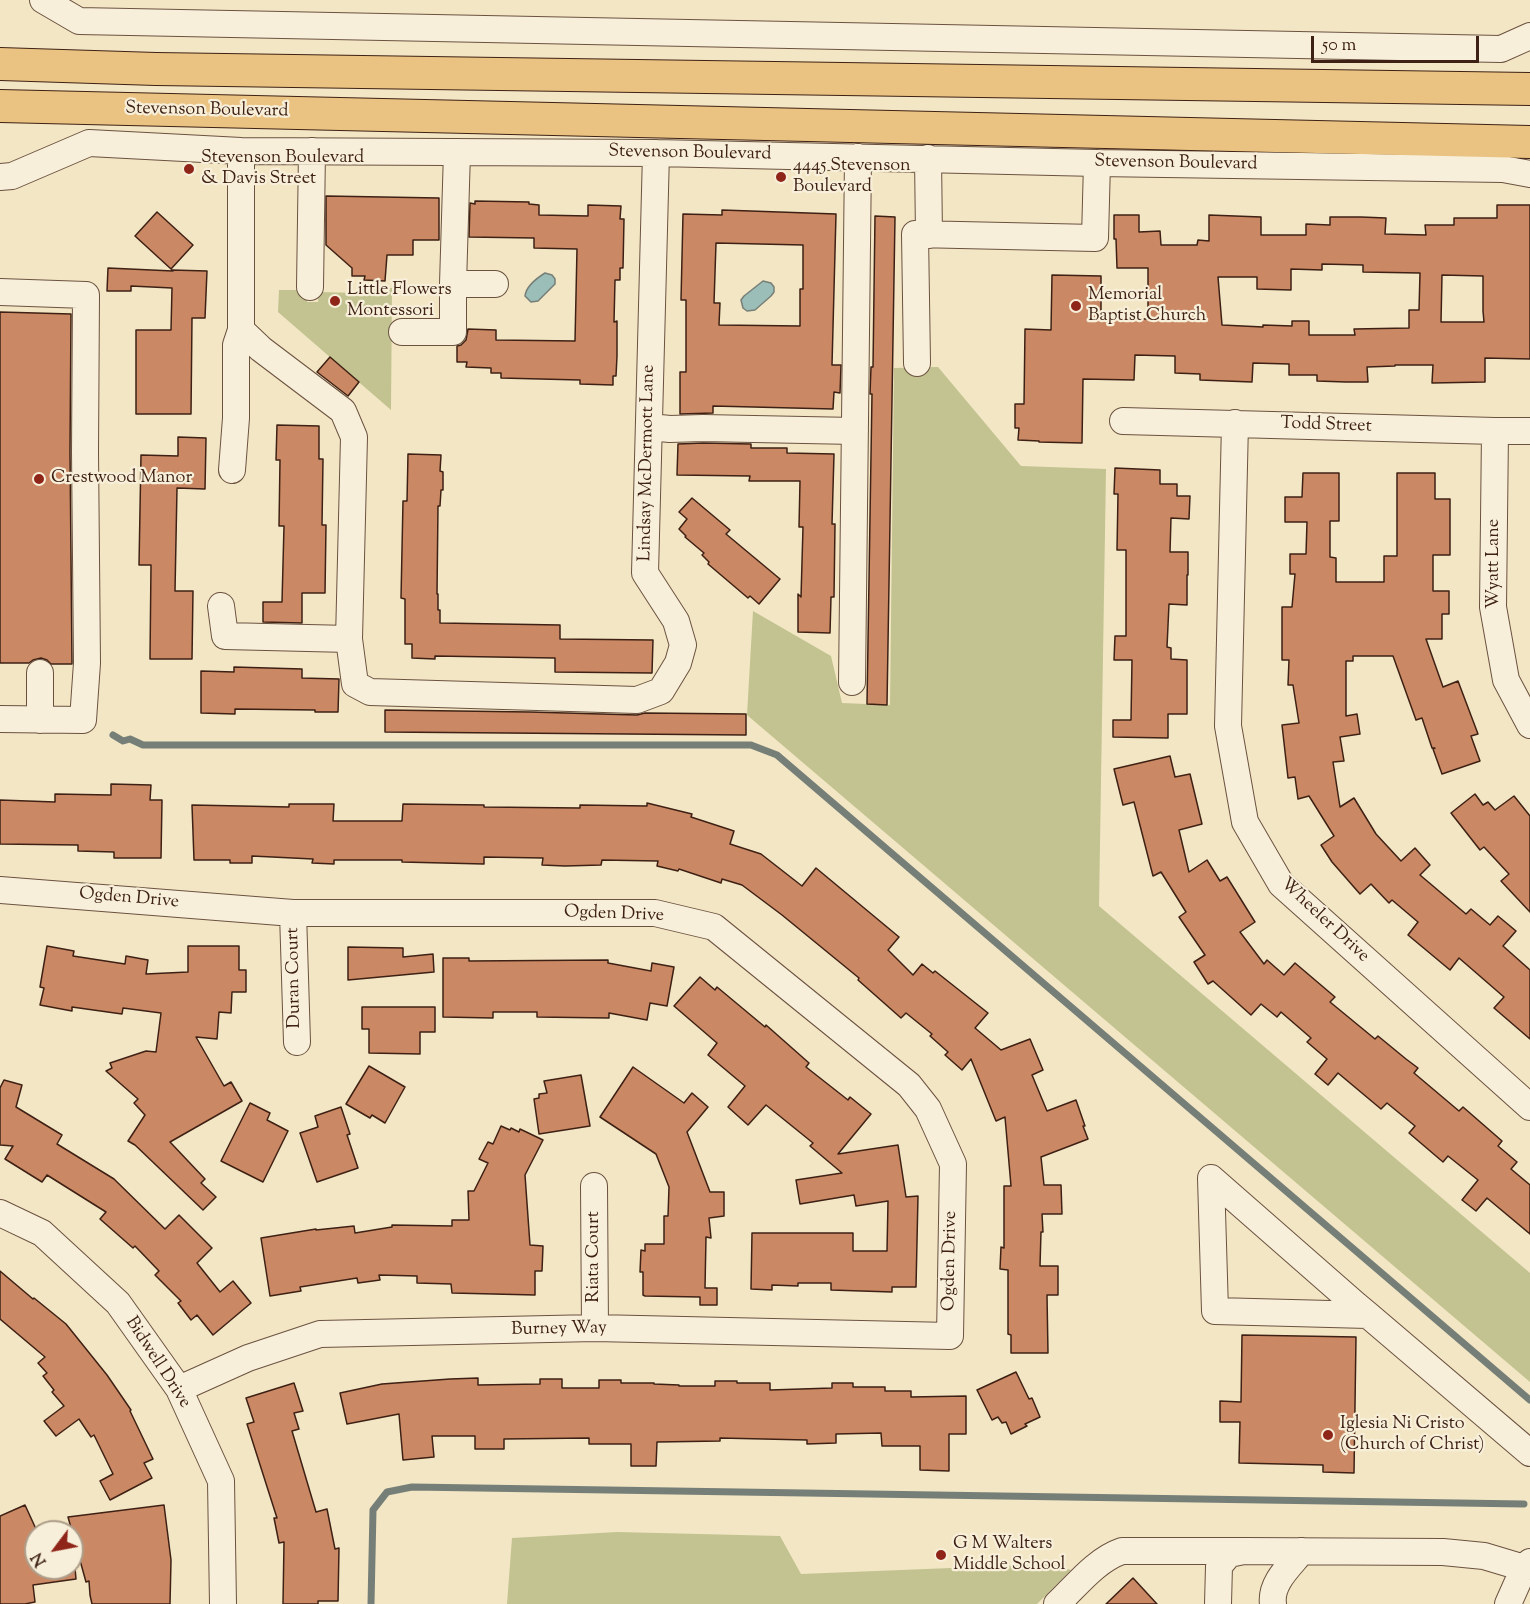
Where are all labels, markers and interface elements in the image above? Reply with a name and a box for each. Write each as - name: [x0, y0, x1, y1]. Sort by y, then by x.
- scale bar: [1314, 24, 1482, 62]
- text: 50 m: [1322, 33, 1356, 59]
- street label: Stevenson Boulevard: [125, 99, 289, 123]
- street label: Stevenson Boulevard: [608, 142, 772, 166]
- place label: Stevenson Boulevard & Davis Street: [201, 148, 364, 190]
- street label: Stevenson Boulevard: [1094, 152, 1258, 176]
- place label: 4445 Stevenson Boulevard: [793, 156, 911, 198]
- marker: Stevenson Boulevard & Davis Street: [182, 162, 196, 176]
- marker: 4445 Stevenson Boulevard: [774, 170, 788, 184]
- place label: Little Flowers Montessori: [347, 280, 452, 322]
- place label: Memorial Baptist Church: [1088, 285, 1206, 328]
- marker: Little Flowers Montessori: [328, 294, 342, 308]
- marker: Memorial Baptist Church: [1069, 299, 1083, 313]
- street label: Lindsay McDermott Lane: [635, 364, 661, 562]
- street label: Todd Street: [1280, 414, 1372, 438]
- place label: Crestwood Manor: [51, 468, 192, 490]
- marker: Crestwood Manor: [32, 472, 46, 486]
- street label: Wyatt Lane: [1484, 519, 1506, 609]
- street label: Wheeler Drive: [1275, 874, 1373, 968]
- street label: Ogden Drive: [78, 884, 180, 914]
- street label: Ogden Drive: [564, 902, 664, 928]
- street label: Duran Court: [283, 927, 307, 1029]
- street label: Riata Court: [584, 1211, 606, 1303]
- street label: Ogden Drive: [939, 1211, 963, 1311]
- street label: Bidwell Drive: [119, 1313, 195, 1413]
- street label: Burney Way: [511, 1318, 607, 1342]
- place label: Iglesia Ni Cristo (Church of Christ): [1340, 1414, 1484, 1456]
- marker: Iglesia Ni Cristo (Church of Christ): [1321, 1428, 1335, 1442]
- north arrow: [24, 1520, 84, 1580]
- place label: G M Walters Middle School: [953, 1534, 1066, 1576]
- text: N: [27, 1547, 53, 1570]
- marker: G M Walters Middle School: [934, 1548, 948, 1562]

